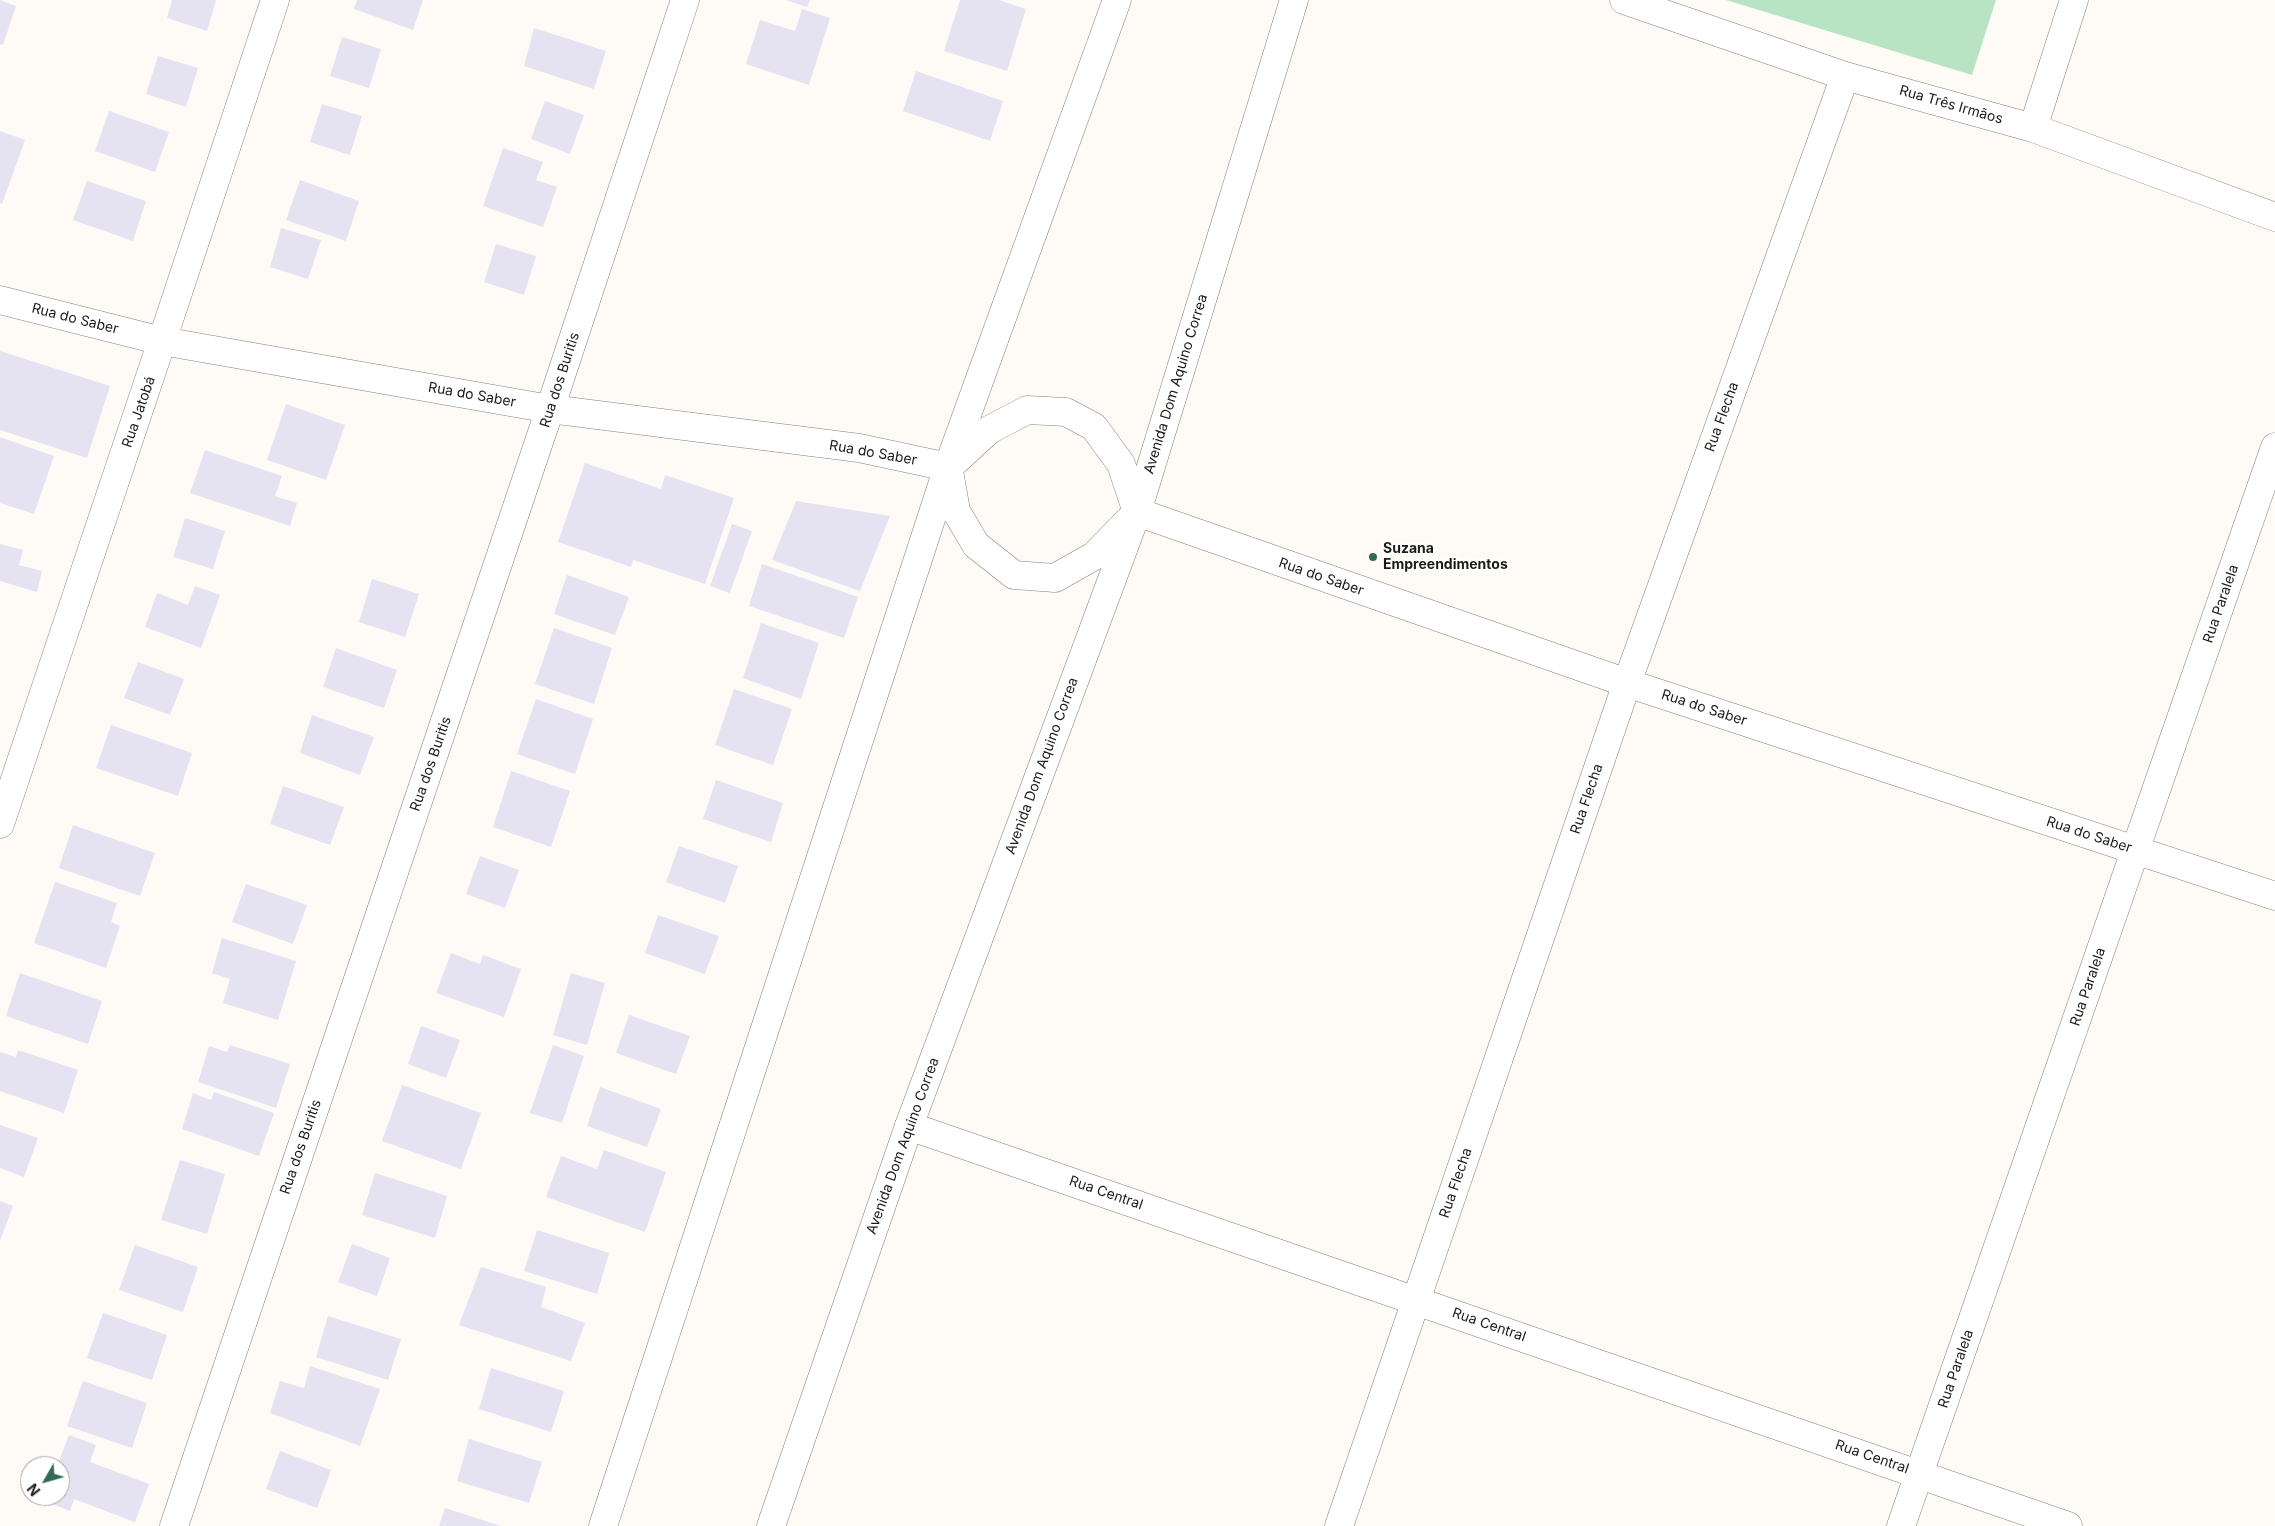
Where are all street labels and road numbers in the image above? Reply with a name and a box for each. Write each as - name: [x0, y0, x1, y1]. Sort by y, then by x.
- street label: Rua Três Irmãos: [1897, 82, 2005, 128]
- street label: Avenida Dom Aquino Correa: [1141, 292, 1211, 476]
- street label: Rua do Saber: [30, 300, 120, 338]
- street label: Rua dos Buritis: [537, 330, 583, 430]
- street label: Rua Jatobá: [119, 374, 159, 450]
- street label: Rua do Saber: [427, 379, 517, 411]
- street label: Rua Flecha: [1702, 380, 1742, 454]
- street label: Rua do Saber: [828, 437, 918, 469]
- street label: Rua do Saber: [1276, 555, 1366, 599]
- street label: Rua Paralela: [2200, 563, 2242, 645]
- street label: Avenida Dom Aquino Correa: [1002, 675, 1082, 857]
- street label: Rua do Saber: [1659, 686, 1749, 730]
- street label: Rua dos Buritis: [407, 714, 455, 814]
- street label: Rua Flecha: [1567, 762, 1607, 836]
- street label: Rua do Saber: [2044, 813, 2134, 857]
- street label: Rua Paralela: [2067, 946, 2109, 1028]
- street label: Avenida Dom Aquino Correa: [863, 1055, 943, 1237]
- street label: Rua dos Buritis: [277, 1097, 325, 1197]
- street label: Rua Flecha: [1436, 1146, 1476, 1220]
- street label: Rua Central: [1067, 1173, 1145, 1213]
- street label: Rua Central: [1450, 1305, 1528, 1345]
- street label: Rua Paralela: [1935, 1328, 1977, 1410]
- street label: Rua Central: [1833, 1437, 1911, 1477]

